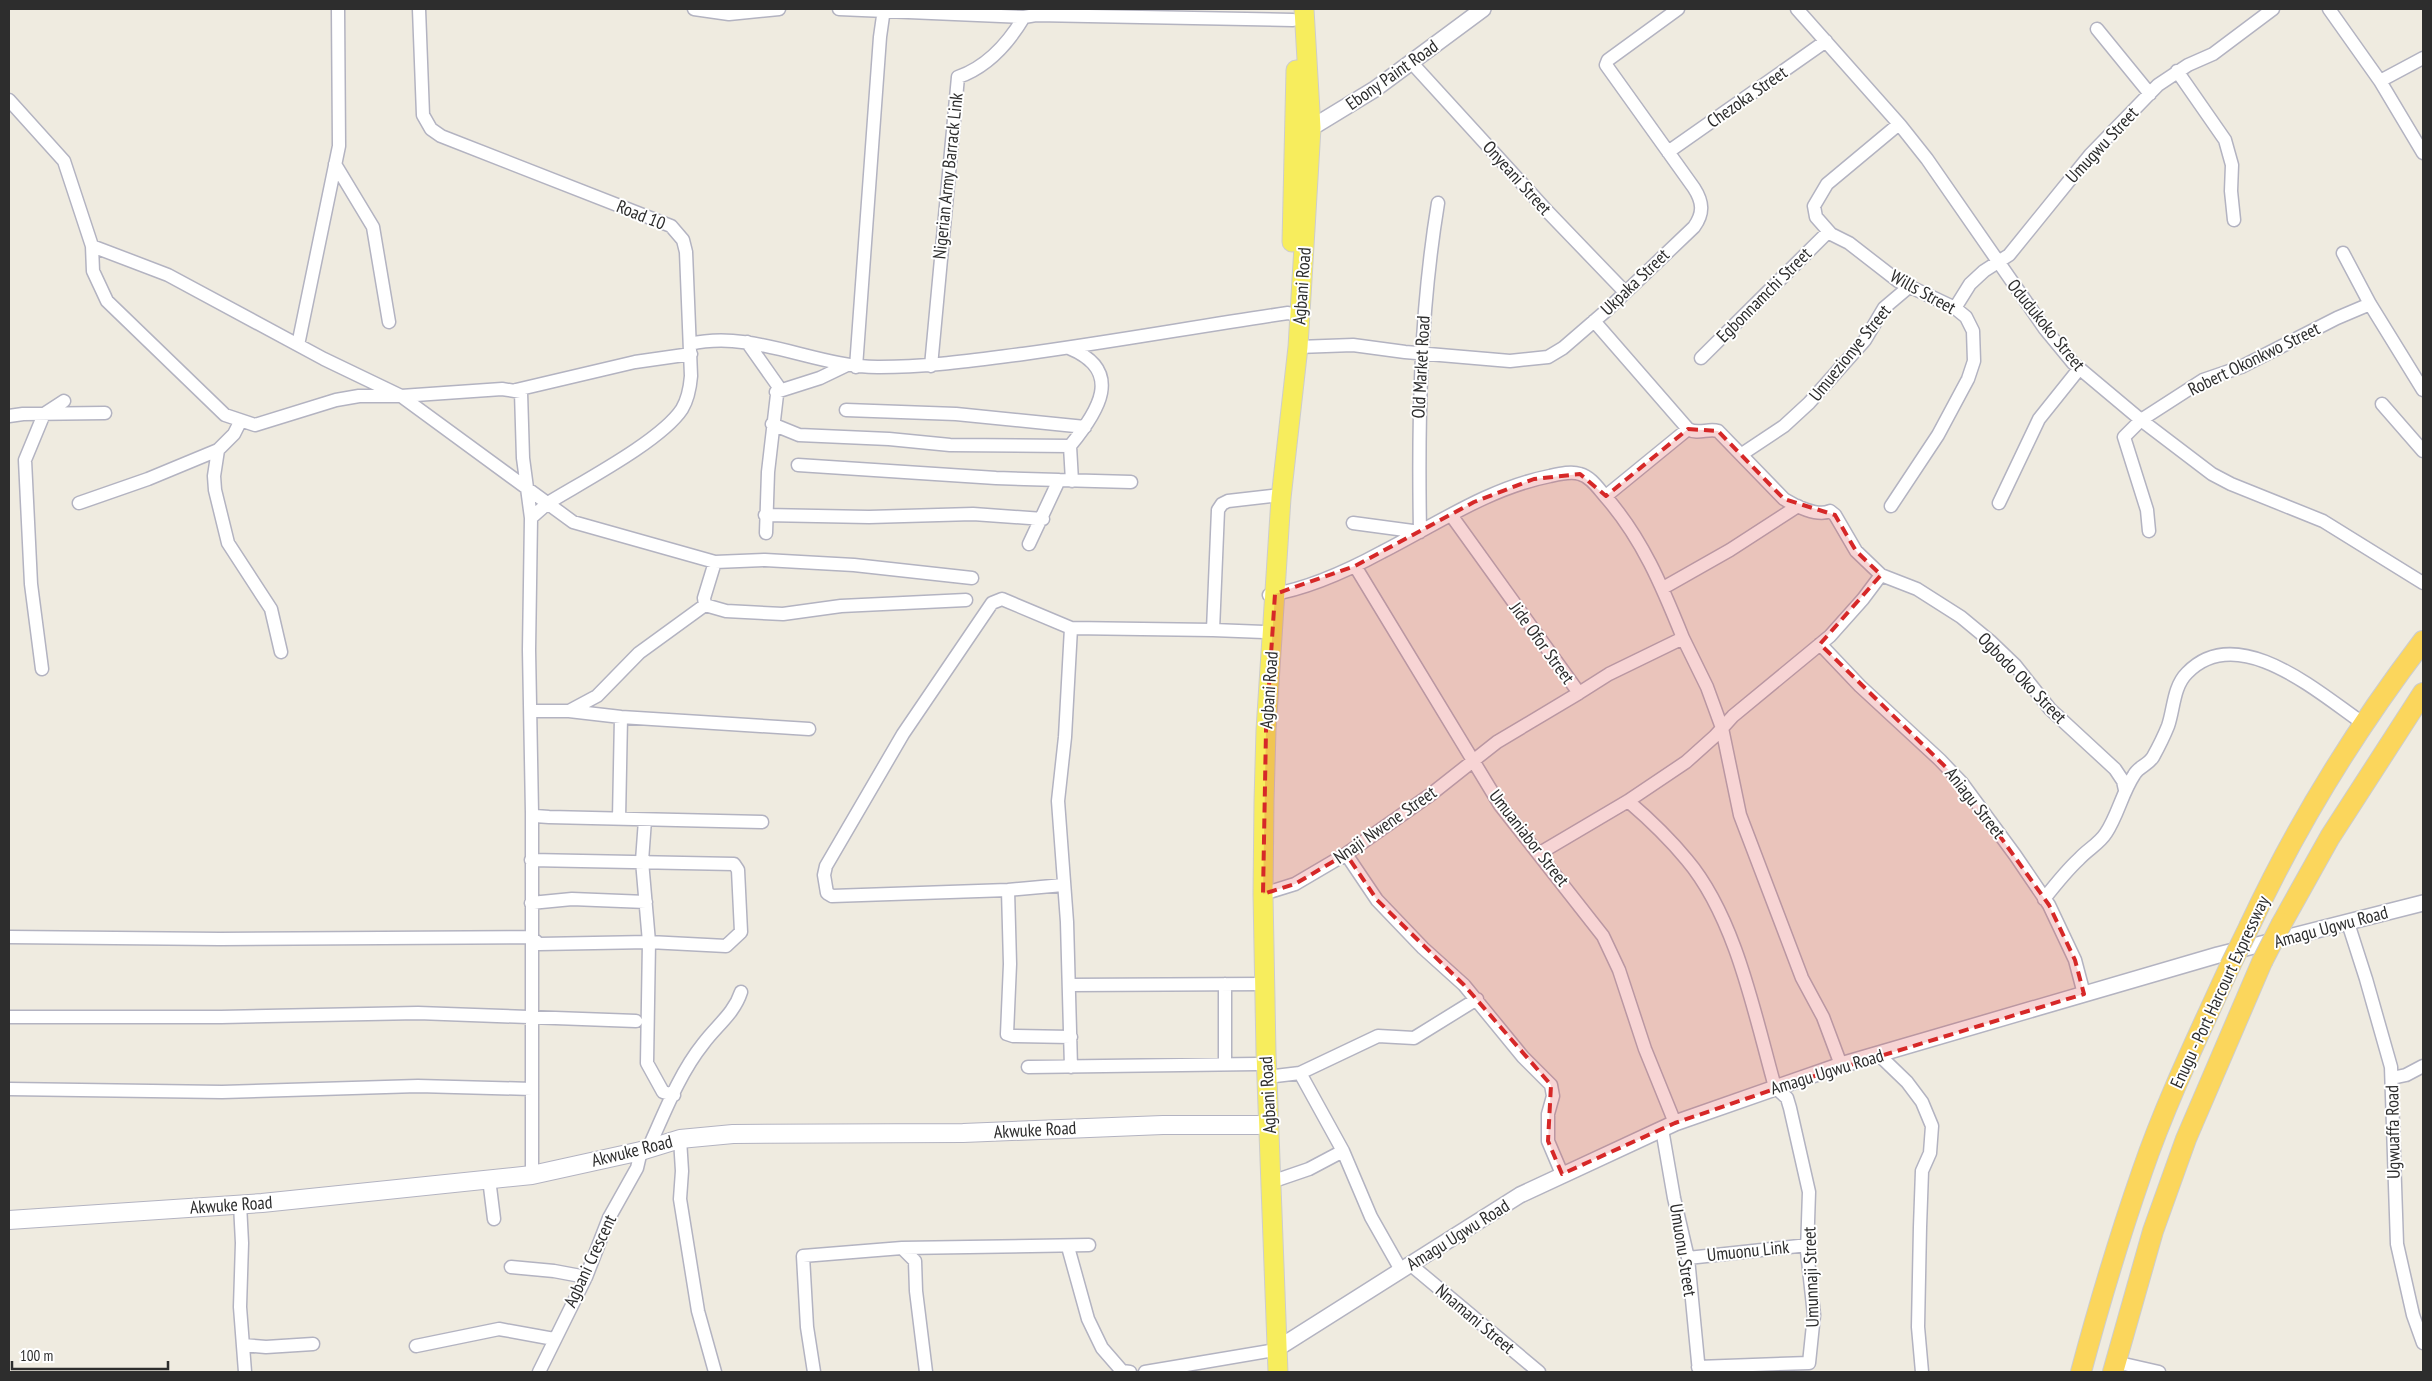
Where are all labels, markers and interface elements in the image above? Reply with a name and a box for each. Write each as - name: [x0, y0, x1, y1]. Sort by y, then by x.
- street label: Ebony Paint Road: [1341, 34, 1442, 115]
- street label: Chezoka Street: [1702, 61, 1791, 133]
- street label: Nigerian Army Barrack Link: [927, 92, 968, 260]
- street label: Umugwu Street: [2060, 102, 2143, 188]
- street label: Onyeani Street: [1478, 136, 1557, 220]
- street label: Road 10: [613, 194, 669, 235]
- street label: Egbonnamchi Street: [1711, 242, 1816, 347]
- street label: Ukpaka Street: [1595, 243, 1674, 320]
- street label: Agbani Road: [1287, 247, 1316, 325]
- street label: Wills Street: [1886, 264, 1960, 319]
- street label: Odudukoko Street: [2002, 274, 2090, 375]
- street label: Umuezionye Street: [1804, 300, 1896, 406]
- street label: Old Market Road: [1406, 315, 1435, 419]
- street label: Robert Okonkwo Street: [2184, 317, 2323, 400]
- street label: Jide Ofor Street: [1504, 597, 1580, 688]
- street label: Ogbodo Oko Street: [1973, 627, 2072, 728]
- street label: Agbani Road: [1254, 651, 1283, 729]
- street label: Aniagu Street: [1940, 762, 2010, 843]
- street label: Nnaji Nwene Street: [1329, 781, 1441, 869]
- street label: Umuaniabor Street: [1484, 785, 1574, 891]
- street label: Enugu - Port Harcourt Expressway: [2165, 892, 2274, 1092]
- street label: Amagu Ugwu Road: [2271, 900, 2390, 953]
- street label: Amagu Ugwu Road: [1768, 1043, 1886, 1100]
- street label: Agbani Road: [1254, 1056, 1281, 1134]
- street label: Ugwuaffa Road: [2380, 1085, 2405, 1179]
- street label: Akwuke Road: [993, 1116, 1077, 1143]
- street label: Akwuke Road: [589, 1129, 675, 1172]
- street label: Akwuke Road: [189, 1190, 273, 1219]
- street label: Amagu Ugwu Road: [1402, 1194, 1513, 1275]
- street label: Umuonu Street: [1665, 1202, 1702, 1298]
- street label: Agbani Crescent: [558, 1211, 621, 1311]
- street label: Umunnaji Street: [1797, 1226, 1824, 1328]
- street label: Umuonu Link: [1706, 1235, 1790, 1266]
- street label: Nnamani Street: [1431, 1279, 1520, 1358]
- scale bar: [12, 1338, 169, 1370]
- text: 100 m: [20, 1346, 53, 1365]

